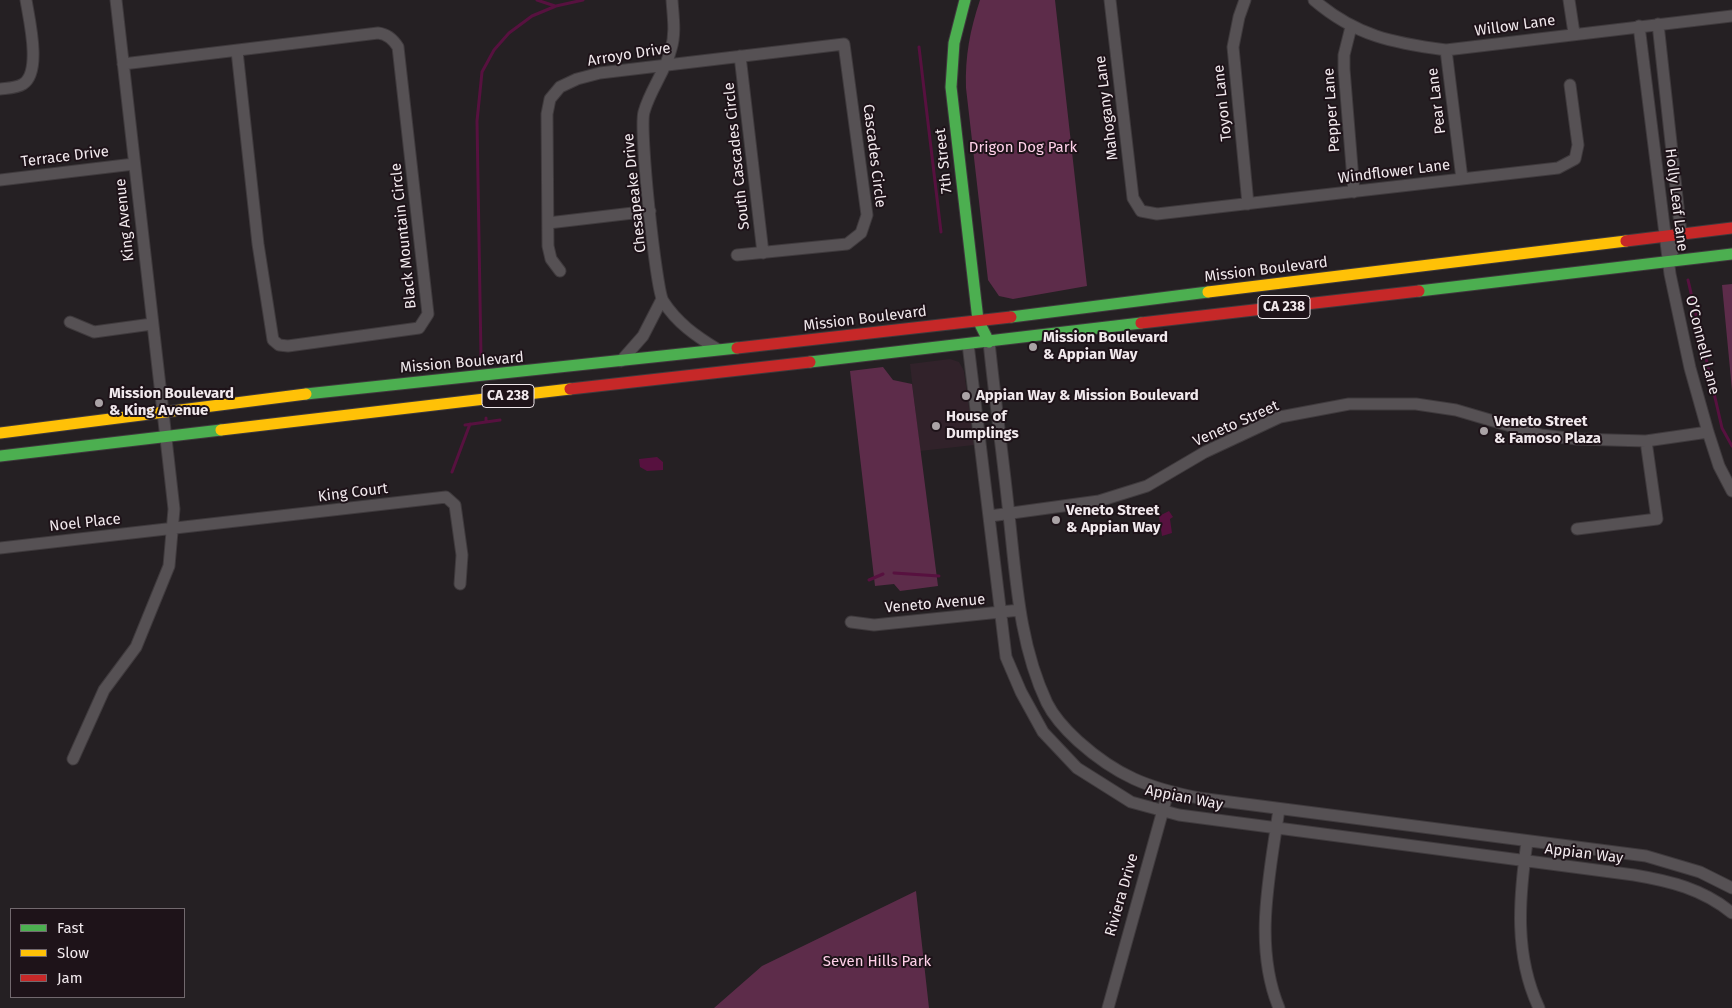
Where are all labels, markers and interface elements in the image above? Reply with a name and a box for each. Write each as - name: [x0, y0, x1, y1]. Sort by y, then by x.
- street label: Willow Lane: [1474, 11, 1556, 41]
- street label: Arroyo Drive: [586, 40, 672, 70]
- street label: Mahogany Lane: [1092, 55, 1122, 161]
- street label: Toyon Lane: [1210, 64, 1236, 142]
- street label: Pepper Lane: [1320, 67, 1344, 153]
- street label: Pear Lane: [1424, 67, 1450, 135]
- street label: South Cascades Circle: [720, 81, 754, 231]
- street label: Cascades Circle: [859, 103, 889, 209]
- street label: 7th Street: [932, 127, 956, 195]
- street label: Chesapeake Drive: [620, 132, 650, 254]
- park label: Drigon Dog Park: [969, 139, 1077, 157]
- street label: Terrace Drive: [20, 143, 110, 171]
- street label: Holly Leaf Lane: [1661, 147, 1691, 253]
- street label: Windflower Lane: [1337, 156, 1451, 188]
- street label: Black Mountain Circle: [387, 162, 421, 310]
- street label: King Avenue: [112, 178, 138, 262]
- street label: Mission Boulevard: [1203, 254, 1329, 286]
- street label: O’Connell Lane: [1681, 294, 1723, 396]
- road number: CA 238: [1258, 296, 1310, 318]
- street label: Mission Boulevard: [802, 303, 928, 335]
- place label: Mission Boulevard & Appian Way: [1043, 329, 1168, 364]
- marker: Mission Boulevard & Appian Way: [1027, 341, 1039, 353]
- street label: Mission Boulevard: [399, 349, 525, 377]
- road number: CA 238: [482, 384, 534, 408]
- place label: Mission Boulevard & King Avenue: [109, 385, 234, 420]
- place label: Appian Way & Mission Boulevard: [976, 387, 1199, 405]
- marker: Appian Way & Mission Boulevard: [960, 390, 972, 402]
- marker: Mission Boulevard & King Avenue: [93, 397, 105, 409]
- street label: Veneto Street: [1190, 397, 1282, 451]
- place label: House of Dumplings: [946, 408, 1019, 443]
- place label: Veneto Street & Famoso Plaza: [1494, 413, 1601, 448]
- marker: House of Dumplings: [930, 420, 942, 432]
- marker: Veneto Street & Famoso Plaza: [1478, 425, 1490, 437]
- street label: King Court: [317, 480, 389, 506]
- place label: Veneto Street & Appian Way: [1066, 502, 1160, 537]
- street label: Noel Place: [48, 510, 122, 536]
- marker: Veneto Street & Appian Way: [1050, 514, 1062, 526]
- street label: Veneto Avenue: [884, 591, 986, 617]
- street label: Appian Way: [1144, 782, 1224, 814]
- street label: Appian Way: [1544, 840, 1624, 868]
- street label: Riviera Drive: [1102, 851, 1142, 939]
- legend: [10, 908, 185, 998]
- text: Fast: [57, 919, 84, 937]
- text: Slow: [57, 944, 89, 962]
- park label: Seven Hills Park: [823, 953, 931, 971]
- text: Jam: [57, 969, 83, 987]

